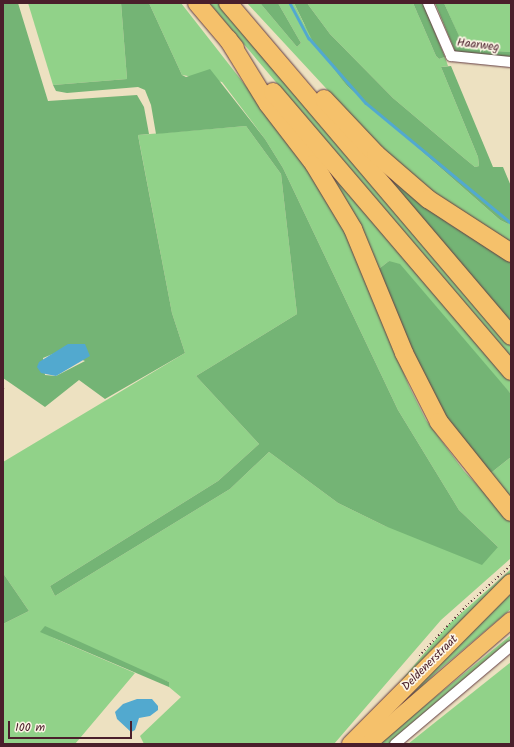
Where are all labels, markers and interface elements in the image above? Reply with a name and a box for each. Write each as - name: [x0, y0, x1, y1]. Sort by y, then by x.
- street label: Haarweg: [456, 35, 500, 55]
- street label: Deldenerstraat: [399, 632, 461, 694]
- scale bar: [10, 713, 134, 739]
- text: 100 m: [15, 718, 45, 737]

